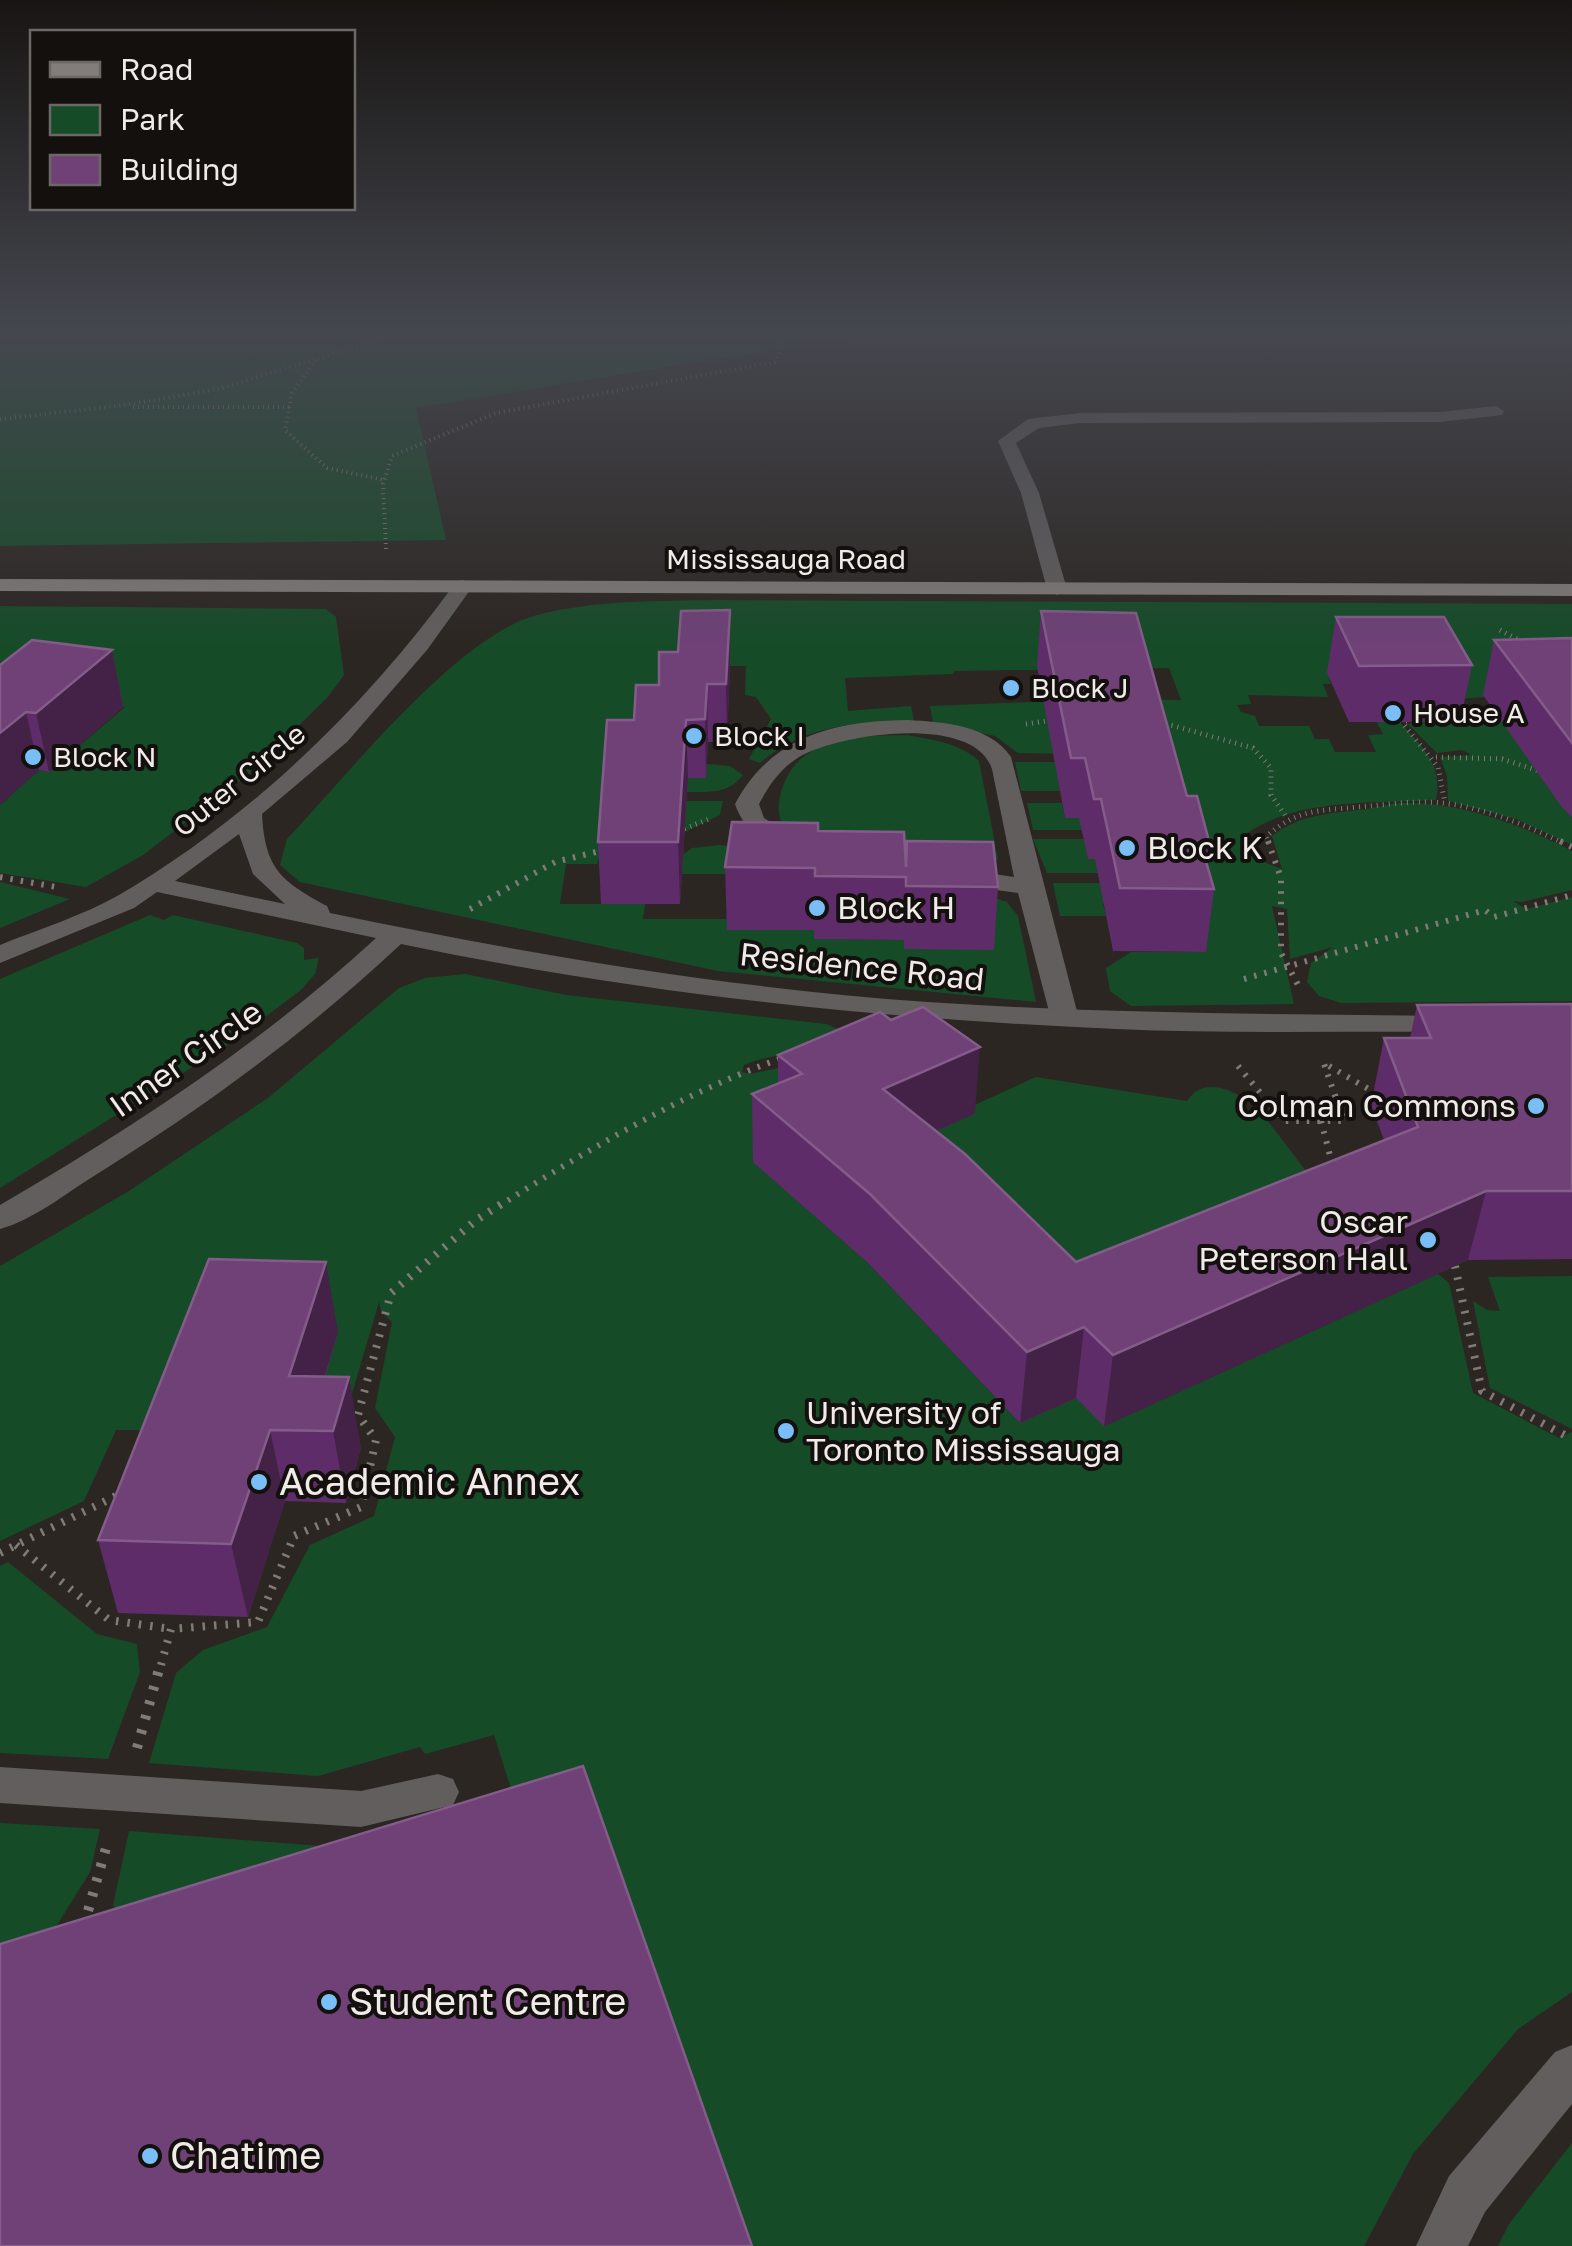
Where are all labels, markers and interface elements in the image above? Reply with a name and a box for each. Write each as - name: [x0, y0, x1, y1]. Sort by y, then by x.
- legend: [30, 30, 355, 210]
- text: Road: [120, 51, 194, 87]
- text: Park: [120, 101, 185, 137]
- text: Building: [120, 151, 239, 187]
- street label: Mississauga Road: [666, 542, 906, 575]
- place label: Block J: [1031, 671, 1129, 704]
- marker: Block J: [1000, 677, 1022, 699]
- place label: House A: [1413, 696, 1525, 729]
- marker: House A: [1382, 702, 1404, 724]
- street label: Outer Circle: [166, 716, 311, 843]
- place label: Block I: [714, 719, 805, 752]
- marker: Block I: [683, 725, 705, 747]
- place label: Block N: [53, 740, 157, 773]
- marker: Block N: [22, 746, 44, 768]
- place label: Block K: [1147, 828, 1263, 866]
- marker: Block K: [1116, 837, 1138, 859]
- place label: Block H: [837, 888, 955, 926]
- marker: Block H: [806, 897, 828, 919]
- street label: Residence Road: [738, 934, 986, 998]
- street label: Inner Circle: [102, 992, 269, 1124]
- place label: Colman Commons: [1237, 1086, 1516, 1124]
- marker: Colman Commons: [1525, 1095, 1547, 1117]
- place label: Oscar Peterson Hall: [1198, 1202, 1408, 1277]
- marker: Oscar Peterson Hall: [1417, 1229, 1439, 1251]
- place label: University of Toronto Mississauga: [806, 1393, 1121, 1468]
- marker: University of Toronto Mississauga: [775, 1420, 797, 1442]
- place label: Academic Annex: [279, 1458, 580, 1503]
- marker: Academic Annex: [248, 1471, 270, 1493]
- place label: Student Centre: [349, 1978, 626, 2023]
- marker: Student Centre: [318, 1991, 340, 2013]
- place label: Chatime: [170, 2132, 321, 2177]
- marker: Chatime: [139, 2145, 161, 2167]

